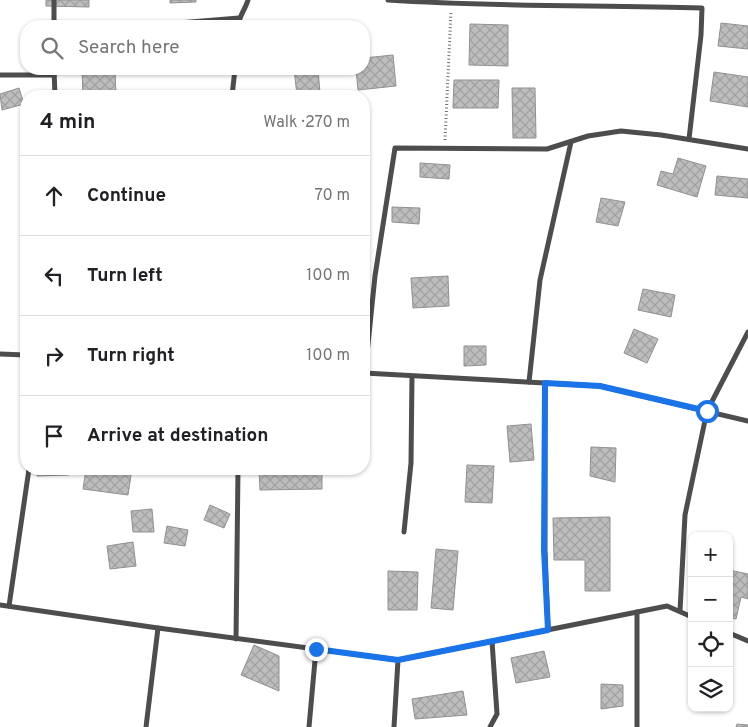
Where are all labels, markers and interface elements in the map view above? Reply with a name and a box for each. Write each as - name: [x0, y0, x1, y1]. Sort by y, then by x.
- search box: [20, 20, 370, 75]
- icon: search: [38, 34, 66, 62]
- text: Search here: [78, 36, 180, 60]
- text: 4 min: [40, 109, 96, 136]
- text: Walk · 270 m: [263, 113, 350, 133]
- icon: ahead: [40, 182, 68, 210]
- text: Continue: [87, 184, 166, 208]
- text: 70 m: [315, 186, 350, 206]
- icon: left: [40, 262, 68, 290]
- text: Turn left: [87, 264, 163, 288]
- text: 100 m: [306, 266, 350, 286]
- icon: right: [40, 342, 68, 370]
- text: Turn right: [87, 344, 175, 368]
- text: 100 m: [306, 346, 350, 366]
- route start: [696, 400, 719, 423]
- icon: arrive: [40, 422, 68, 450]
- text: Arrive at destination: [87, 424, 268, 448]
- map controls: [688, 532, 733, 712]
- button: +: [688, 532, 733, 577]
- button: −: [688, 577, 733, 622]
- button: locate: [688, 622, 733, 667]
- route end: [305, 638, 328, 661]
- button: layers: [688, 667, 733, 712]

